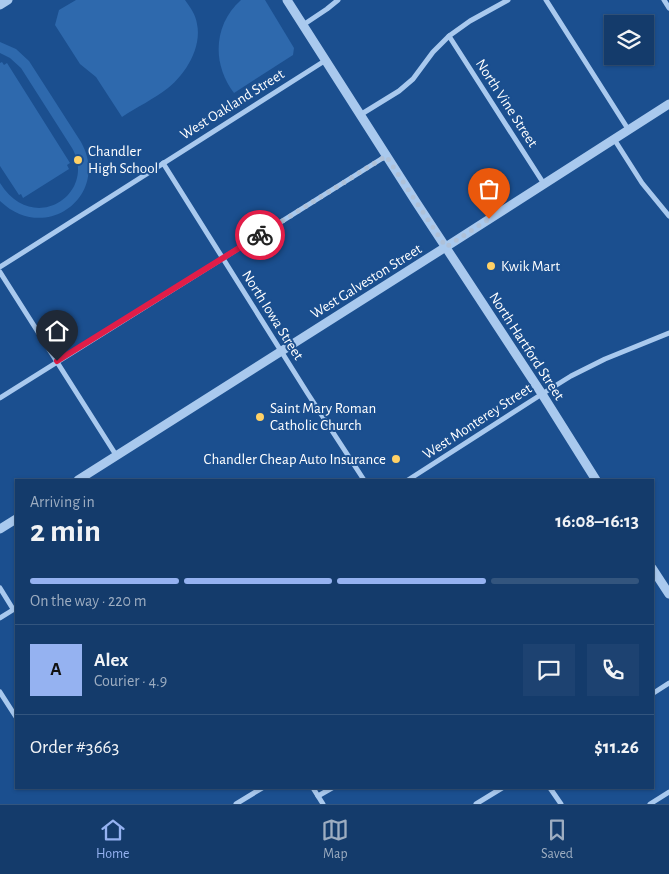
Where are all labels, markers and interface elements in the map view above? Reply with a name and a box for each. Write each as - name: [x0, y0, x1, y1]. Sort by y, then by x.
- map controls: [604, 15, 654, 65]
- button: layers: [604, 15, 654, 65]
- street label: North Vine Street: [473, 57, 541, 150]
- street label: West Oakland Street: [178, 66, 287, 142]
- place label: Chandler High School: [88, 144, 158, 176]
- marker: Chandler High School: [72, 154, 84, 166]
- pin: [468, 168, 510, 219]
- icon: bag: [475, 175, 503, 203]
- courier: [235, 210, 285, 260]
- icon: bike: [246, 221, 274, 249]
- street label: West Galveston Street: [308, 241, 425, 322]
- place label: Kwik Mart: [501, 259, 560, 274]
- marker: Kwik Mart: [485, 260, 497, 272]
- street label: North Iowa Street: [239, 268, 306, 363]
- street label: North Hartford Street: [486, 290, 567, 403]
- pin: [36, 310, 78, 361]
- icon: home: [43, 317, 71, 345]
- street label: West Monterey Street: [420, 381, 535, 462]
- place label: Saint Mary Roman Catholic Church: [270, 401, 376, 433]
- marker: Saint Mary Roman Catholic Church: [254, 411, 266, 423]
- place label: Chandler Cheap Auto Insurance: [204, 452, 386, 467]
- marker: Chandler Cheap Auto Insurance: [390, 453, 402, 465]
- text: Arriving in: [30, 494, 95, 510]
- text: 16:08–16:13: [555, 512, 639, 531]
- text: 2 min: [30, 515, 101, 547]
- text: On the way · 220 m: [30, 593, 146, 609]
- button: chat: [523, 644, 575, 696]
- button: phone: [587, 644, 639, 696]
- text: Alex: [94, 651, 128, 670]
- text: A: [50, 660, 62, 679]
- text: Courier · 4.9: [94, 673, 167, 689]
- text: Order #3663: [30, 738, 119, 757]
- text: $11.26: [594, 738, 639, 757]
- tab: Home: [96, 816, 130, 863]
- tab: Map: [321, 816, 349, 863]
- tab: Saved: [541, 816, 573, 863]

